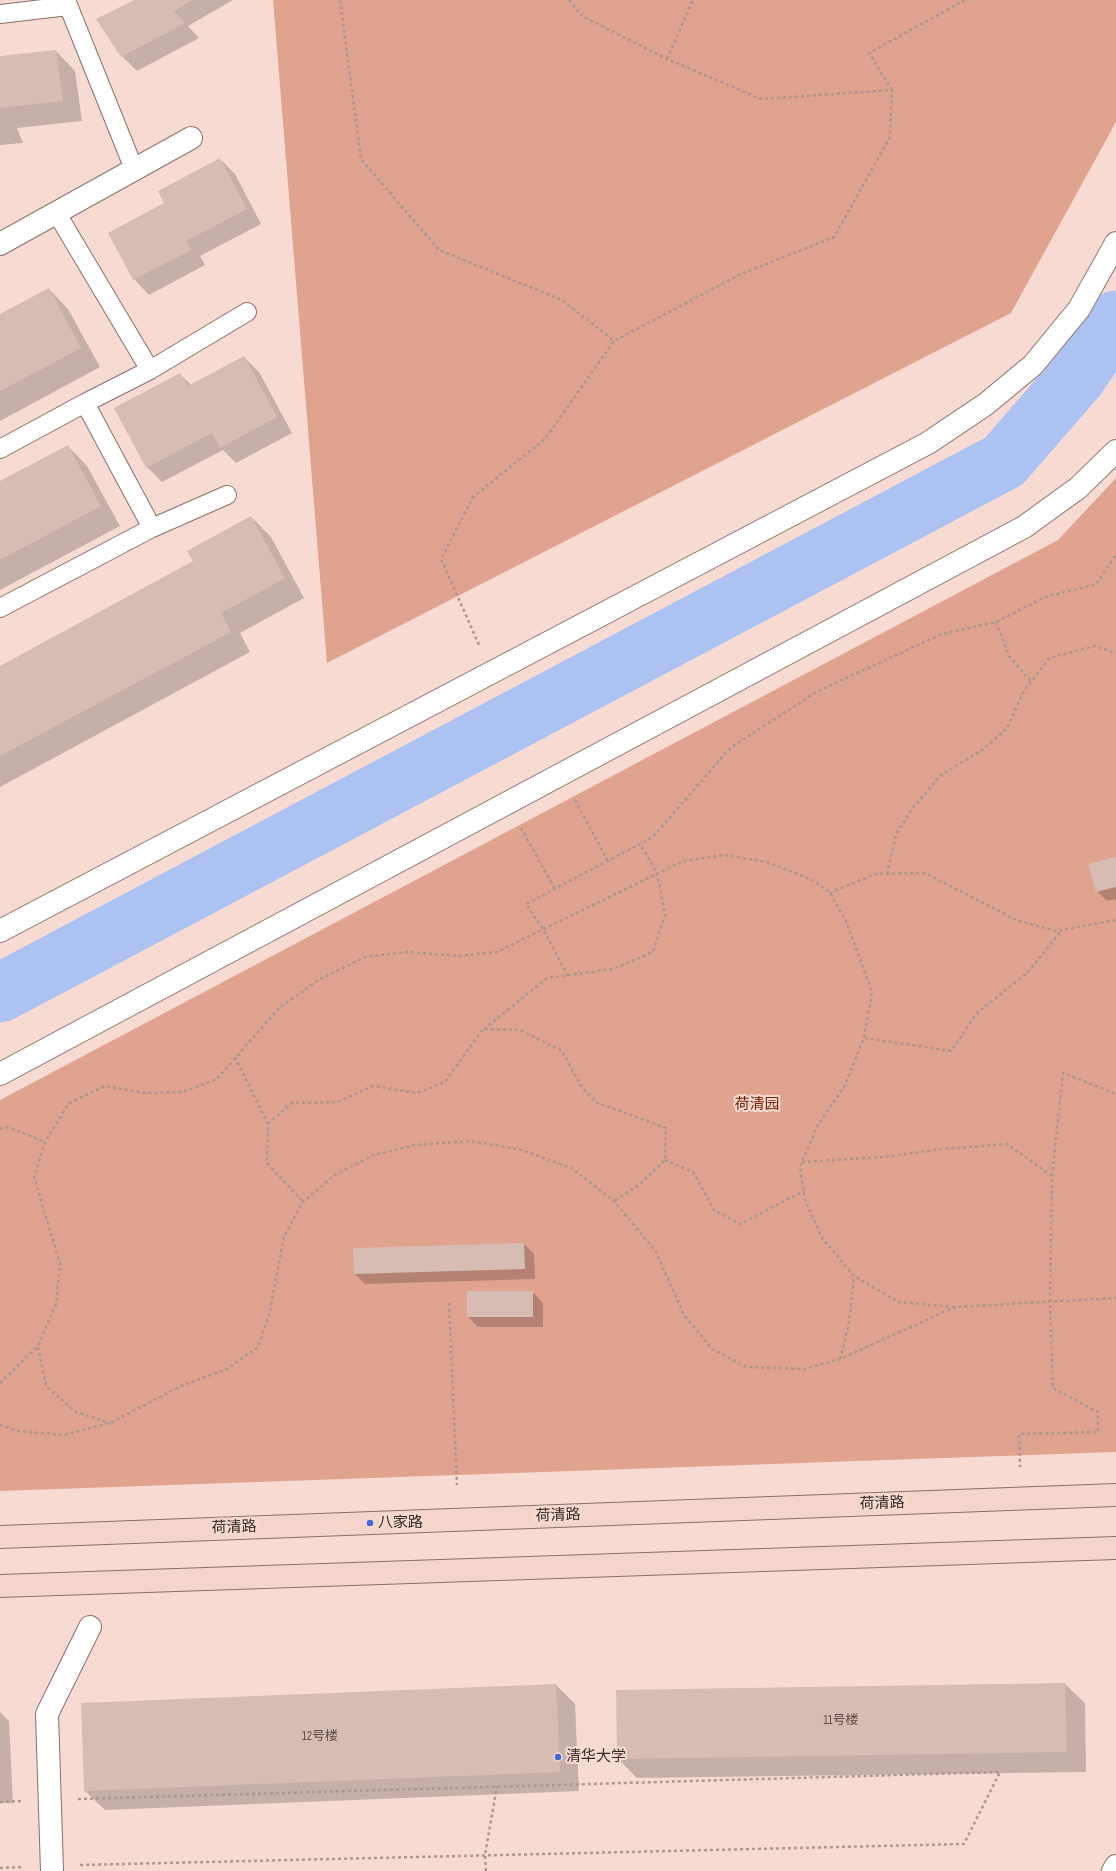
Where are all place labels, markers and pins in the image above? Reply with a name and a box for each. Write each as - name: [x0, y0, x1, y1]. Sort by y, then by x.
- place label: 八家路: [378, 1514, 423, 1532]
- marker: 八家路: [365, 1518, 375, 1528]
- place label: 清华大学: [566, 1748, 626, 1766]
- marker: 清华大学: [553, 1752, 563, 1762]

